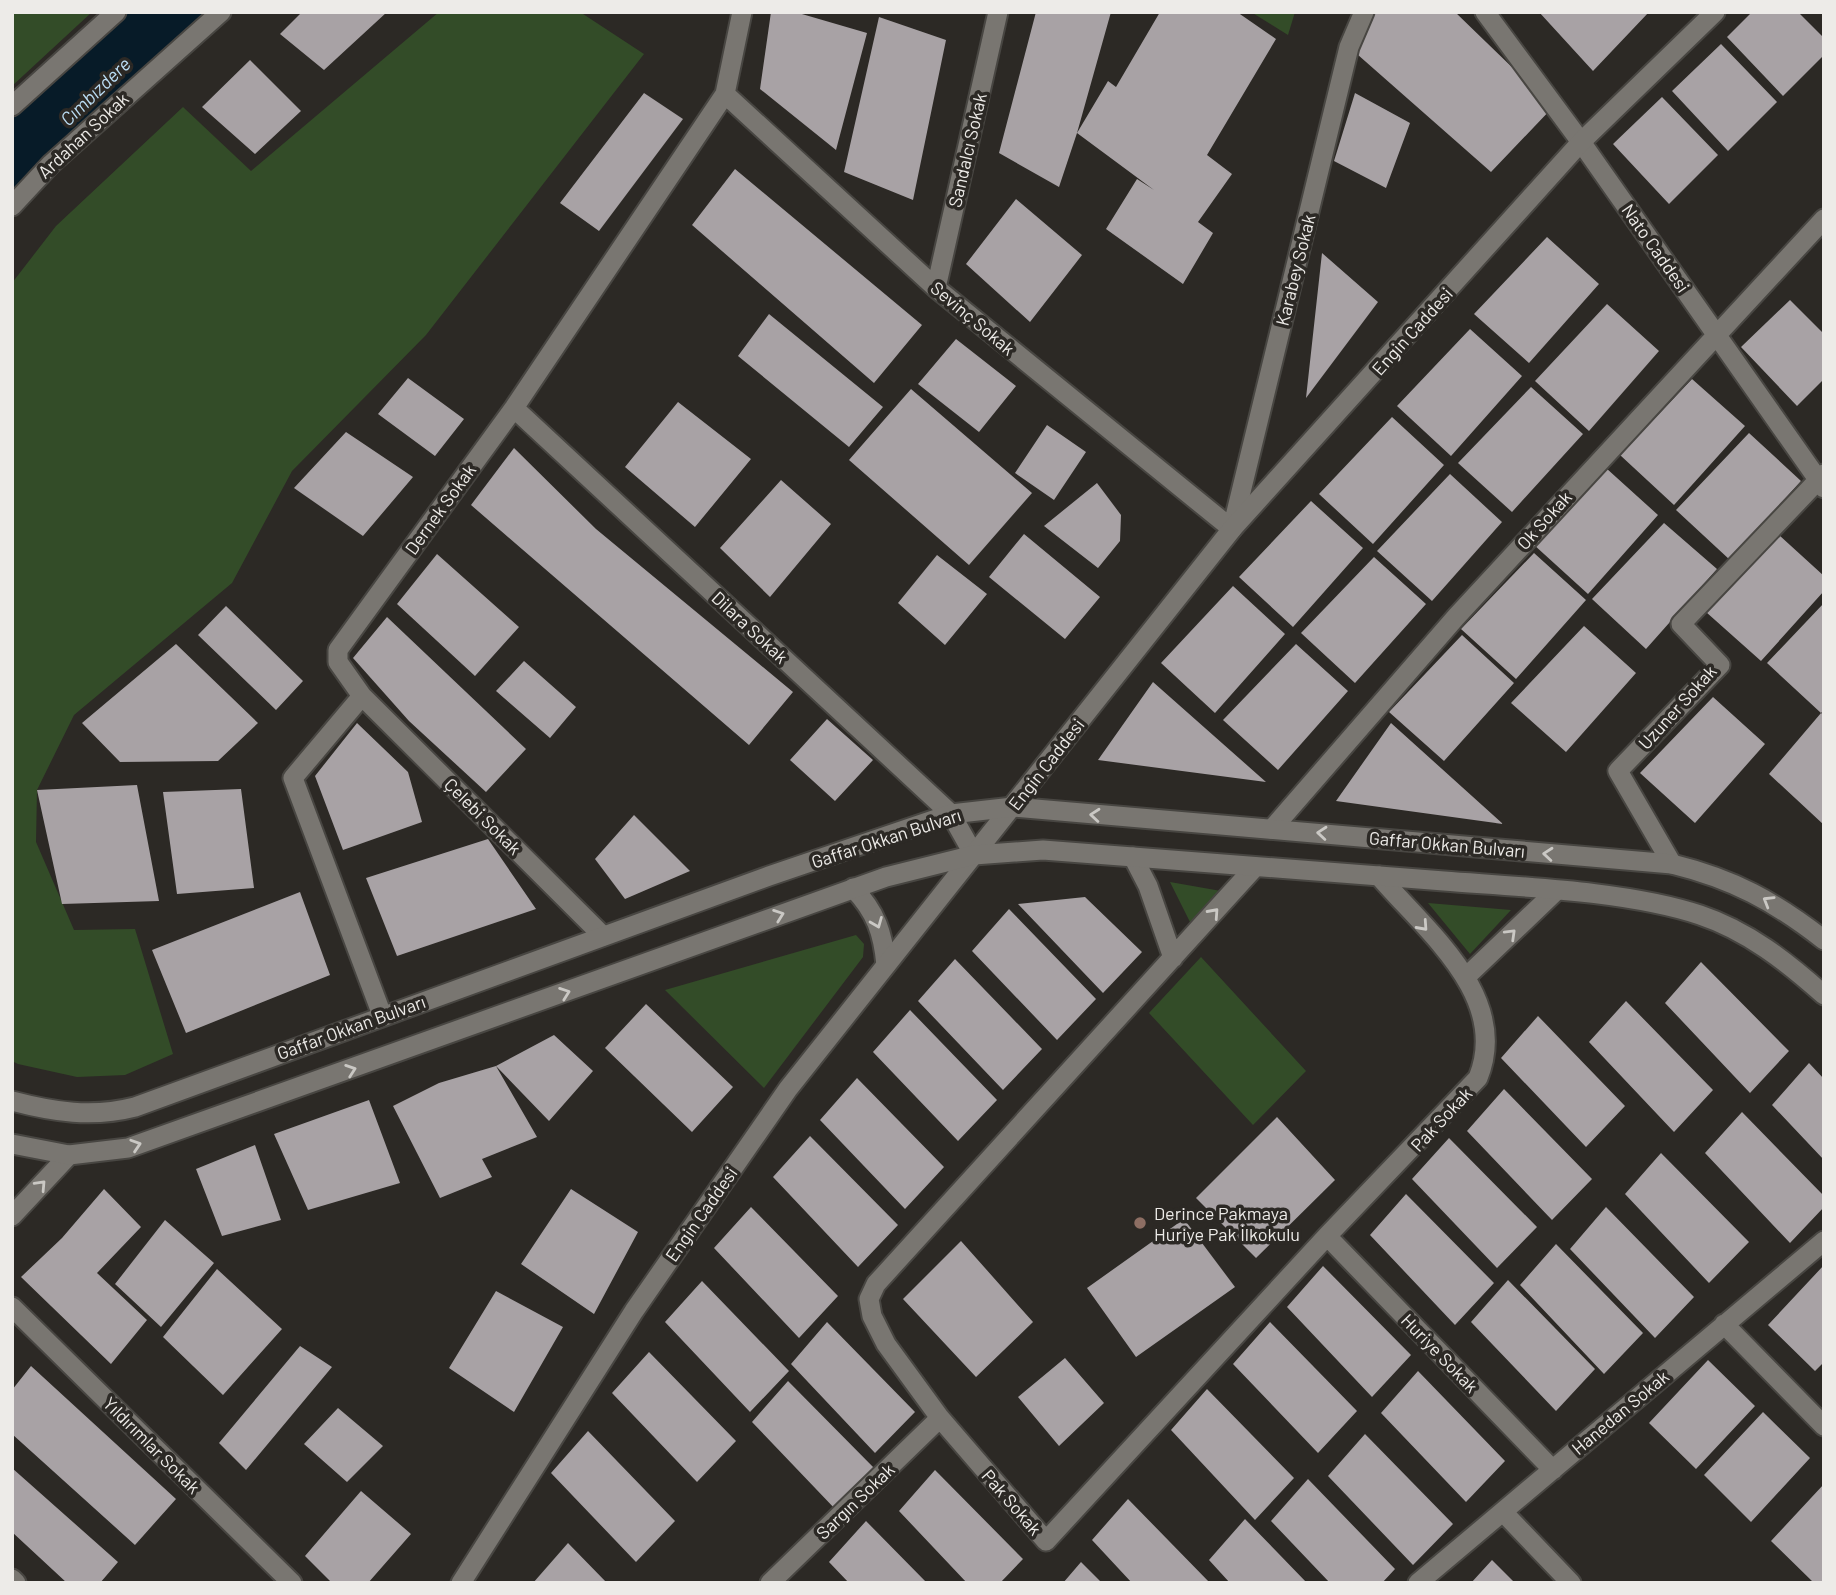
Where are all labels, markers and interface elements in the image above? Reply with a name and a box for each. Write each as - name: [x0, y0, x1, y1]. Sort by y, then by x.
- water label: Cımbızdere: [55, 52, 135, 130]
- street label: Ardahan Sokak: [33, 87, 133, 183]
- street label: Sandalcı Sokak: [943, 91, 991, 209]
- street label: Nato Caddesi: [1617, 199, 1695, 297]
- street label: Karabey Sokak: [1271, 212, 1319, 328]
- street label: Sevinç Sokak: [926, 276, 1020, 360]
- street label: Engin Caddesi: [1367, 283, 1457, 379]
- street label: Dernek Sokak: [400, 459, 480, 559]
- street label: Ok Sokak: [1512, 486, 1576, 554]
- street label: Dilara Sokak: [707, 586, 793, 668]
- street label: Uzuner Sokak: [1633, 660, 1721, 754]
- street label: Engin Caddesi: [1003, 714, 1089, 814]
- street label: Çelebi Sokak: [440, 773, 526, 859]
- street label: Gaffar Okkan Bulvarı: [808, 803, 964, 873]
- one-way arrow: [1089, 808, 1100, 823]
- one-way arrow: [1316, 826, 1327, 841]
- street label: Gaffar Okkan Bulvarı: [1368, 826, 1526, 862]
- one-way arrow: [1542, 846, 1554, 861]
- one-way arrow: [1762, 896, 1775, 909]
- one-way arrow: [1206, 908, 1218, 921]
- one-way arrow: [772, 909, 784, 923]
- one-way arrow: [869, 917, 883, 929]
- one-way arrow: [1414, 918, 1427, 931]
- one-way arrow: [1503, 929, 1516, 942]
- one-way arrow: [559, 987, 571, 1001]
- street label: Gaffar Okkan Bulvarı: [274, 990, 428, 1064]
- one-way arrow: [345, 1064, 357, 1078]
- street label: Pak Sokak: [1406, 1082, 1476, 1156]
- one-way arrow: [130, 1139, 142, 1153]
- street label: Engin Caddesi: [660, 1162, 742, 1266]
- one-way arrow: [32, 1180, 45, 1193]
- place label: Derince Pakmaya Huriye Pak İlkokulu: [1154, 1202, 1300, 1245]
- marker: Derince Pakmaya Huriye Pak İlkokulu: [1132, 1215, 1148, 1231]
- street label: Huriye Sokak: [1397, 1309, 1483, 1397]
- street label: Hanedan Sokak: [1567, 1365, 1673, 1459]
- street label: Yıldırımlar Sokak: [99, 1392, 205, 1498]
- street label: Sargın Sokak: [811, 1458, 899, 1544]
- street label: Pak Sokak: [978, 1465, 1046, 1539]

